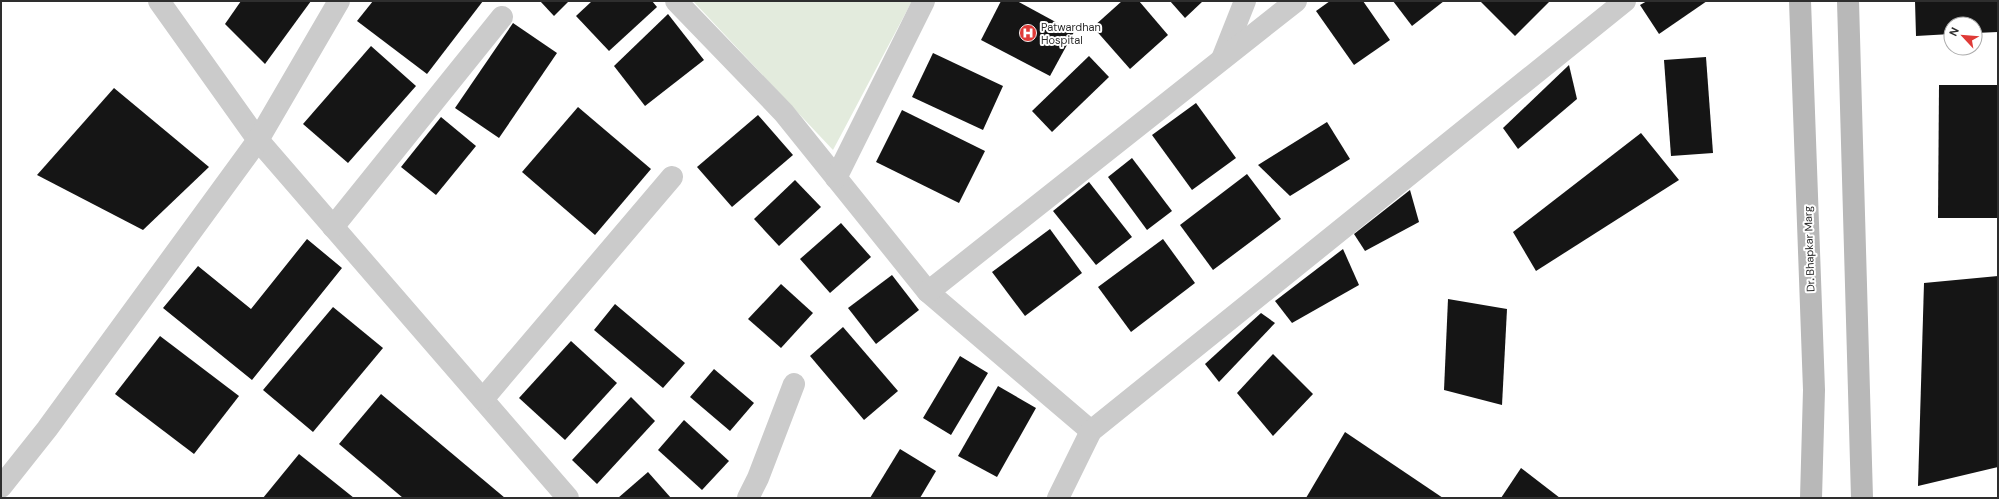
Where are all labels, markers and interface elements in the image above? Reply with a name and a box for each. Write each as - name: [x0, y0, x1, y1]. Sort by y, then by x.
- north arrow: [1943, 16, 1983, 56]
- place label: Patwardhan Hospital: [1041, 20, 1101, 47]
- hospital icon: Patwardhan Hospital: [1018, 23, 1038, 43]
- text: N: [1946, 25, 1962, 38]
- street label: Dr. Bhapkar Marg: [1801, 206, 1817, 292]

